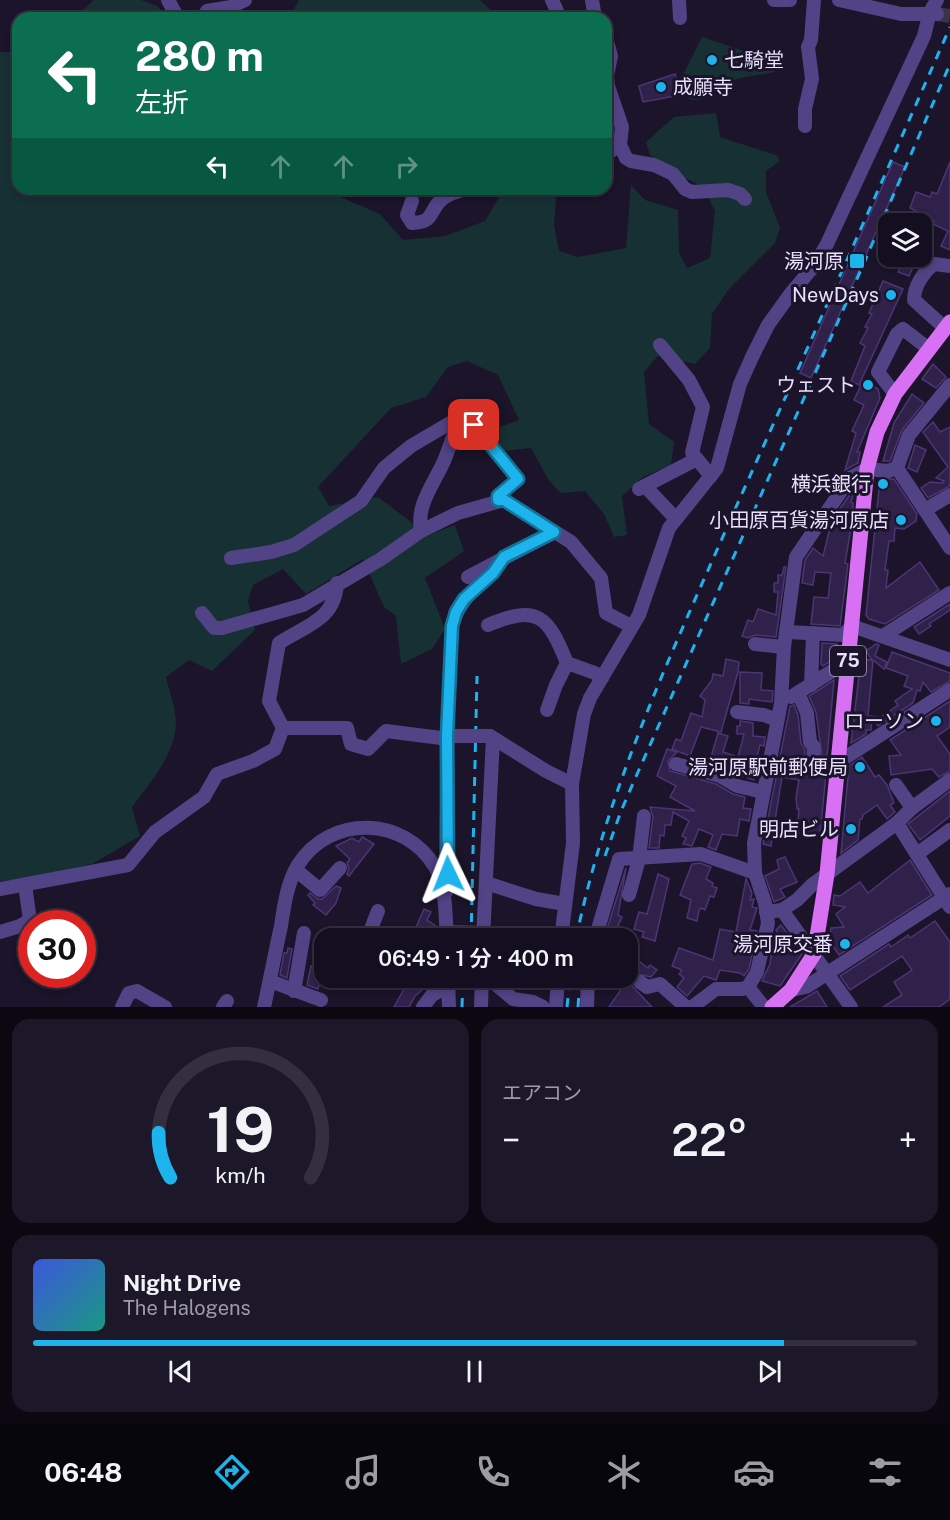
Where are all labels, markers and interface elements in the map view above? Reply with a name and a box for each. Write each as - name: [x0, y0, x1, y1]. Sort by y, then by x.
- text: 280 m: [135, 31, 264, 80]
- icon: left: [36, 36, 114, 114]
- place label: 七騎堂: [724, 48, 784, 72]
- marker: 七騎堂: [705, 53, 719, 67]
- place label: 成願寺: [673, 75, 733, 99]
- marker: 成願寺: [654, 80, 668, 94]
- text: 左折: [135, 86, 189, 118]
- icon: left: [201, 150, 234, 183]
- icon: ahead: [264, 150, 297, 183]
- icon: ahead: [327, 150, 360, 183]
- icon: right: [390, 150, 423, 183]
- map controls: [878, 213, 932, 267]
- button: layers: [878, 213, 932, 267]
- place label: 湯河原: [784, 249, 844, 273]
- marker: 湯河原: [848, 252, 866, 270]
- place label: NewDays: [792, 283, 879, 307]
- marker: NewDays: [884, 288, 898, 302]
- place label: ウェスト: [776, 373, 856, 397]
- marker: ウェスト: [861, 378, 875, 392]
- pin: [448, 399, 499, 450]
- icon: arrive: [457, 408, 490, 441]
- place label: 横浜銀行: [791, 472, 871, 496]
- marker: 横浜銀行: [876, 477, 890, 491]
- place label: 小田原百貨湯河原店: [709, 508, 889, 532]
- marker: 小田原百貨湯河原店: [894, 513, 908, 527]
- road number: 75: [830, 646, 866, 676]
- place label: ローソン: [844, 709, 924, 733]
- marker: ローソン: [929, 714, 943, 728]
- place label: 湯河原駅前郵便局: [688, 755, 848, 779]
- marker: 湯河原駅前郵便局: [853, 760, 867, 774]
- place label: 明店ビル: [759, 817, 839, 841]
- marker: 明店ビル: [844, 822, 858, 836]
- position arrow: [416, 842, 480, 906]
- speed limit sign: 30: [18, 910, 96, 988]
- place label: 湯河原交番: [733, 932, 833, 956]
- marker: 湯河原交番: [838, 937, 852, 951]
- text: 06:49 · 1 分 · 400 m: [378, 945, 574, 971]
- text: エアコン: [502, 1081, 582, 1105]
- text: 19: [207, 1093, 274, 1166]
- text: 22°: [671, 1113, 748, 1166]
- text: −: [502, 1121, 520, 1159]
- text: +: [899, 1121, 917, 1159]
- text: km/h: [215, 1163, 266, 1188]
- text: Night Drive: [123, 1270, 241, 1296]
- text: The Halogens: [123, 1296, 251, 1320]
- icon: previous: [164, 1355, 197, 1388]
- icon: pause: [458, 1355, 491, 1388]
- icon: next: [753, 1355, 786, 1388]
- icon: directions: [211, 1451, 253, 1493]
- icon: music: [342, 1451, 384, 1493]
- icon: phone: [472, 1451, 514, 1493]
- icon: climate: [603, 1451, 645, 1493]
- icon: car: [733, 1451, 775, 1493]
- icon: filters: [864, 1451, 906, 1493]
- text: 06:48: [44, 1456, 122, 1488]

